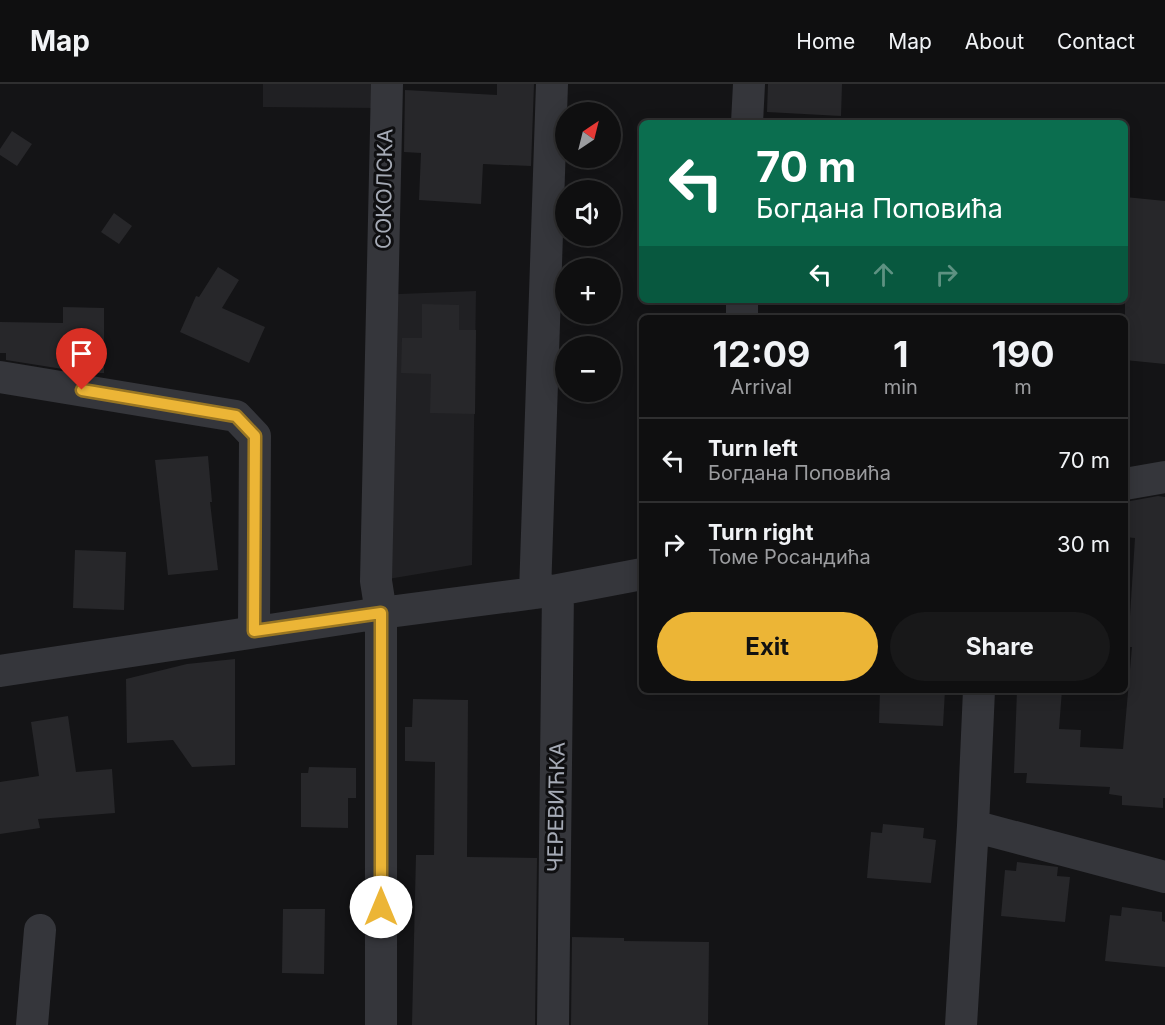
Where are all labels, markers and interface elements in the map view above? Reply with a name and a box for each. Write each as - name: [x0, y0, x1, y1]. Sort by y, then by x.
- text: Map: [30, 24, 90, 58]
- text: Home: [796, 29, 855, 54]
- text: Map: [888, 29, 932, 54]
- text: About: [965, 29, 1024, 54]
- text: Contact: [1057, 29, 1135, 54]
- north arrow: [555, 102, 621, 168]
- map controls: [555, 102, 621, 402]
- street label: СОКОЛСКА: [370, 129, 398, 249]
- text: 70 m: [756, 141, 856, 192]
- icon: left: [657, 144, 735, 222]
- button: sound: [555, 180, 621, 246]
- text: Богдана Поповића: [756, 192, 1003, 225]
- button: +: [555, 258, 621, 324]
- icon: left: [804, 258, 837, 291]
- icon: ahead: [867, 258, 900, 291]
- icon: right: [930, 258, 963, 291]
- pin: [56, 328, 107, 390]
- text: 12:09: [712, 332, 810, 376]
- text: 1: [893, 332, 909, 376]
- text: 190: [991, 332, 1055, 376]
- button: −: [555, 336, 621, 402]
- icon: arrive: [65, 337, 98, 370]
- text: Arrival: [731, 375, 792, 399]
- text: min: [884, 375, 918, 399]
- text: m: [1014, 375, 1032, 399]
- text: Turn left: [708, 435, 798, 461]
- icon: left: [657, 444, 690, 477]
- text: 70 m: [1059, 447, 1110, 473]
- text: Богдана Поповића: [708, 461, 891, 485]
- text: Turn right: [708, 519, 814, 545]
- icon: right: [657, 528, 690, 561]
- text: 30 m: [1057, 531, 1110, 557]
- text: Томе Росандића: [708, 545, 871, 569]
- button: Exit: [657, 612, 878, 681]
- button: Share: [890, 612, 1110, 681]
- street label: ЧЕРЕВИЋКА: [542, 742, 570, 872]
- position arrow: [349, 875, 413, 939]

